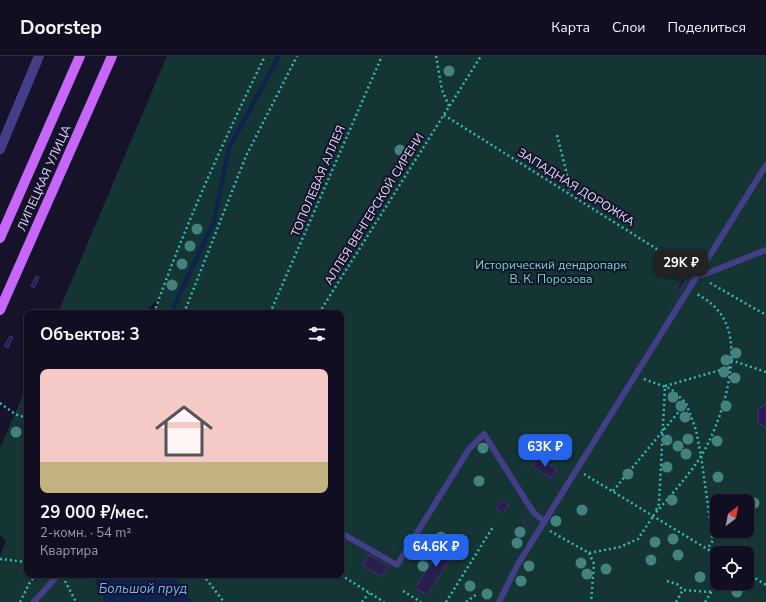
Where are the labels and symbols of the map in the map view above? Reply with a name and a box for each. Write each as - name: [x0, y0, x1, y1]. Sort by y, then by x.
- street label: ЛИПЕЦКАЯ УЛИЦА: [13, 122, 75, 234]
- street label: ТОПОЛЕВАЯ АЛЛЕЯ: [287, 123, 349, 239]
- street label: АЛЛЕЯ ВЕНГЕРСКОЙ СИРЕНИ: [321, 130, 427, 288]
- street label: ЗАПАДНАЯ ДОРОЖКА: [514, 144, 638, 230]
- pin: 29K ₽: [653, 250, 709, 284]
- park label: Исторический дендропарк В. К. Порозова: [475, 257, 627, 287]
- pin: 63K ₽: [517, 434, 573, 468]
- north arrow: [710, 494, 754, 538]
- pin: 64.6K ₽: [399, 534, 473, 568]
- water label: Большой пруд: [99, 580, 187, 598]

